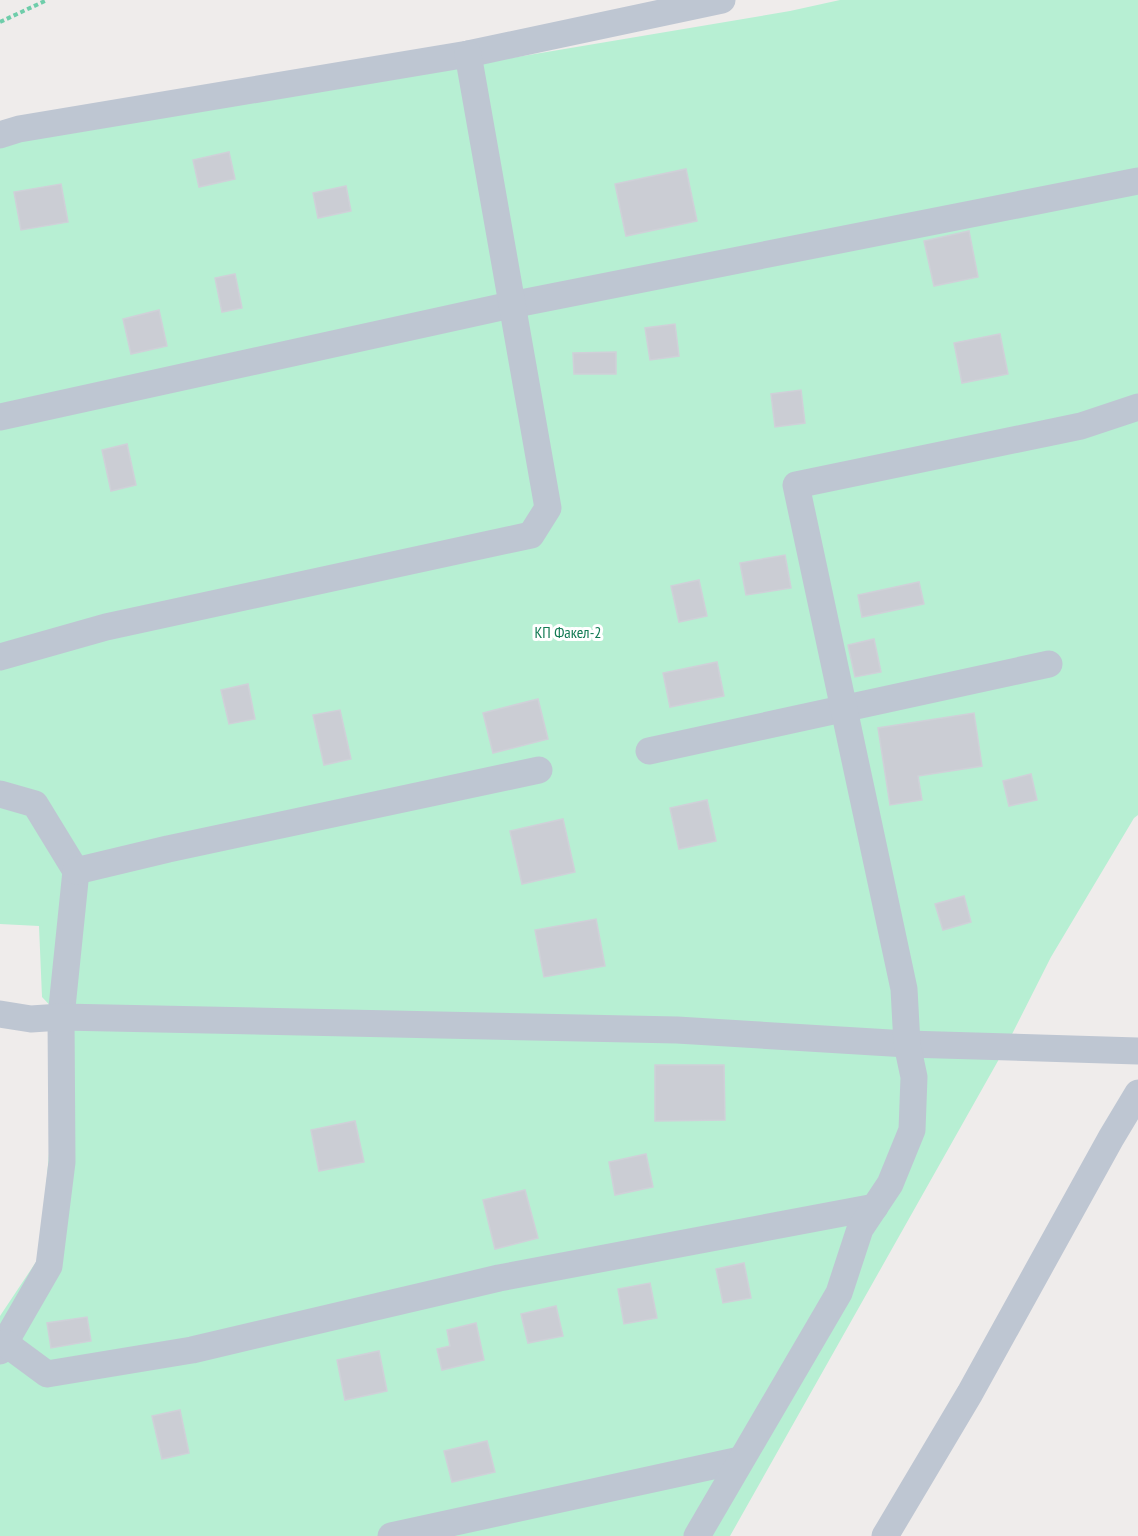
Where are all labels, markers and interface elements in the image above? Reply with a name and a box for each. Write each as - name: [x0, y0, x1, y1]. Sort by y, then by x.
- park label: КП Факел-2: [534, 622, 602, 642]

